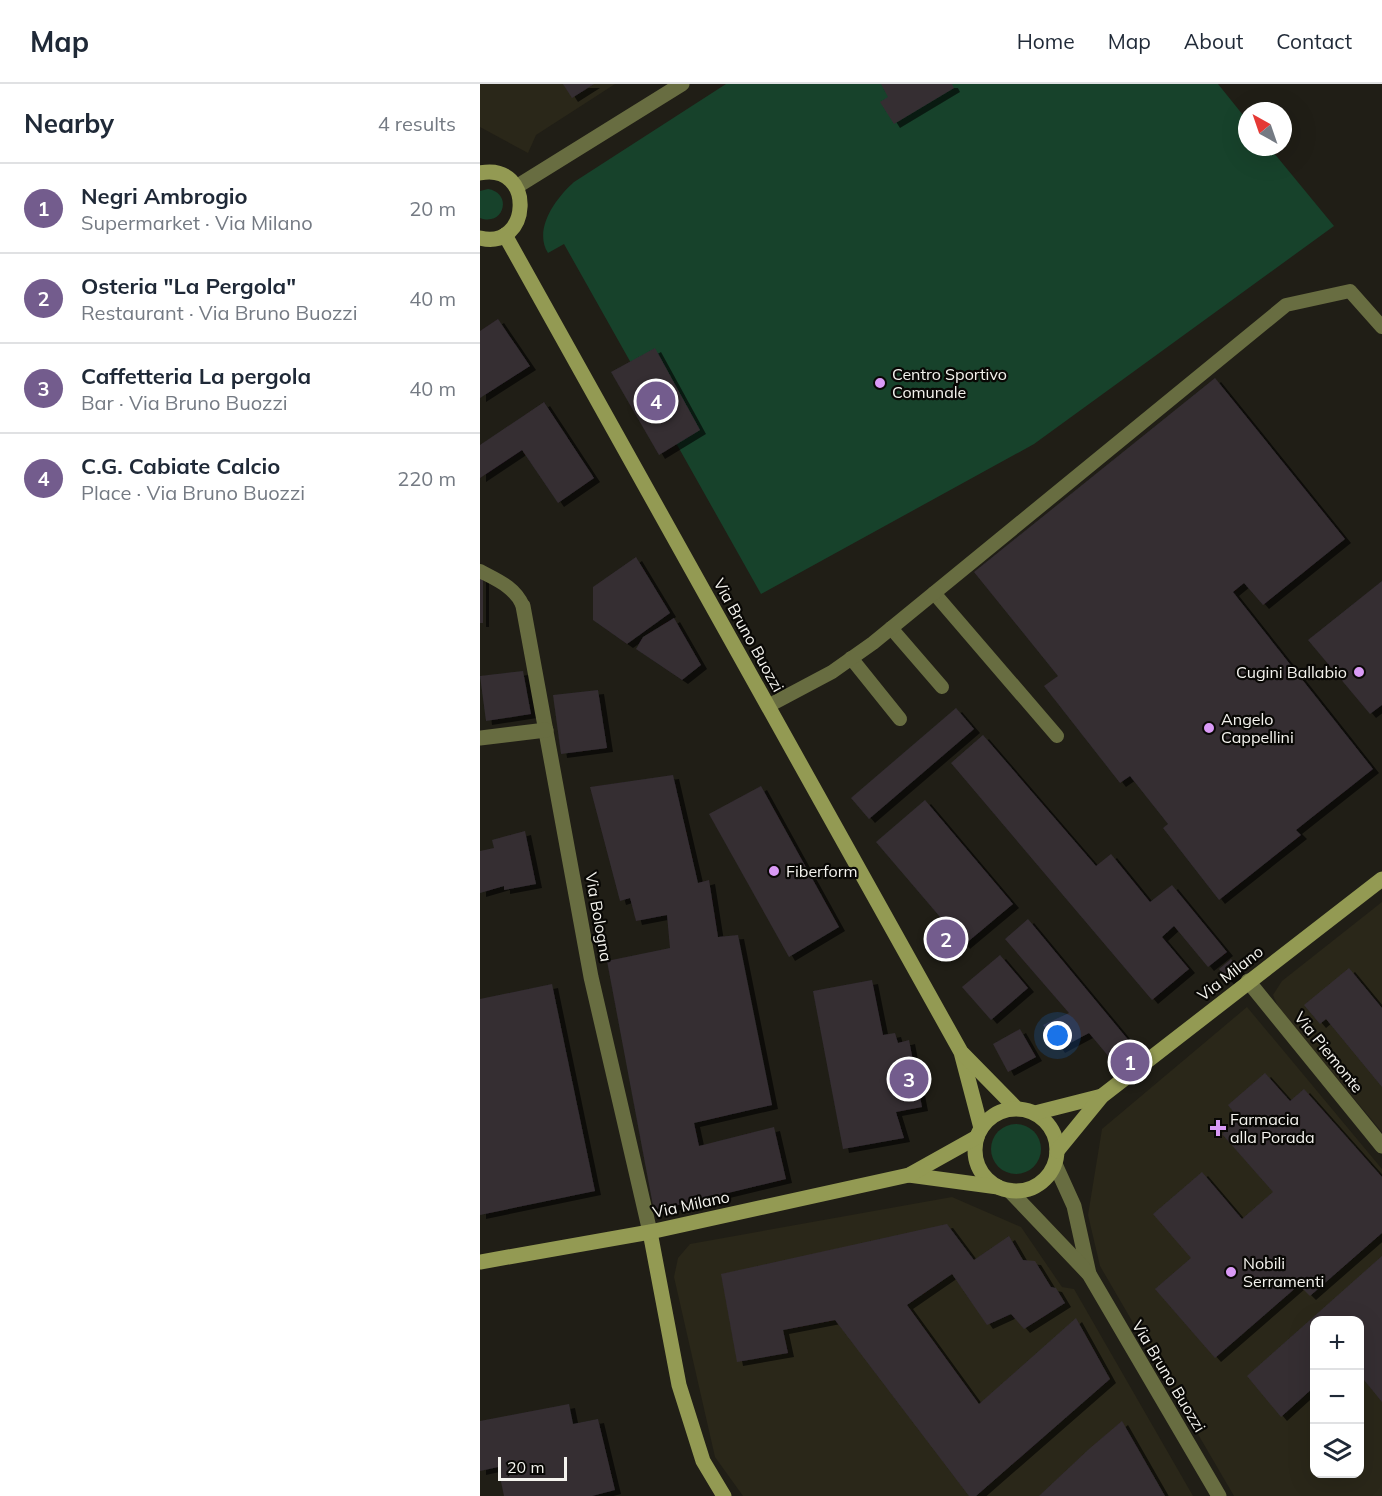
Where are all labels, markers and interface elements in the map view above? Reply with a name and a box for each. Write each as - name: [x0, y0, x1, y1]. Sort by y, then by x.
- text: Map: [30, 24, 89, 59]
- text: Home: [1017, 28, 1075, 54]
- text: Map: [1108, 28, 1151, 54]
- text: About: [1184, 28, 1243, 54]
- text: Contact: [1276, 28, 1352, 54]
- north arrow: [1238, 102, 1292, 156]
- text: Nearby: [24, 107, 114, 140]
- text: 4 results: [378, 111, 456, 136]
- text: Negri Ambrogio: [81, 182, 248, 210]
- text: 1: [38, 196, 50, 221]
- text: 20 m: [409, 196, 456, 221]
- text: Supermarket · Via Milano: [81, 210, 313, 235]
- text: Osteria "La Pergola": [81, 272, 296, 300]
- text: 2: [38, 286, 50, 311]
- text: 40 m: [409, 286, 456, 311]
- text: Restaurant · Via Bruno Buozzi: [81, 300, 357, 325]
- text: Caffetteria La pergola: [81, 362, 311, 390]
- place label: Centro Sportivo Comunale: [892, 364, 1007, 402]
- text: 3: [38, 376, 50, 401]
- text: 40 m: [409, 376, 456, 401]
- marker: Centro Sportivo Comunale: [873, 376, 887, 390]
- pin: 4: [636, 378, 675, 424]
- text: Bar · Via Bruno Buozzi: [81, 390, 288, 415]
- text: C.G. Cabiate Calcio: [81, 452, 280, 480]
- text: 4: [38, 466, 50, 491]
- text: 220 m: [397, 466, 456, 491]
- text: Place · Via Bruno Buozzi: [81, 480, 305, 505]
- street label: Via Bruno Buozzi: [709, 575, 789, 695]
- place label: Cugini Ballabio: [1236, 662, 1347, 682]
- marker: Cugini Ballabio: [1352, 665, 1366, 679]
- place label: Angelo Cappellini: [1221, 709, 1294, 747]
- marker: Angelo Cappellini: [1202, 721, 1216, 735]
- place label: Fiberform: [786, 861, 858, 881]
- marker: Fiberform: [767, 864, 781, 878]
- street label: Via Bologna: [581, 871, 617, 963]
- pin: 2: [926, 916, 966, 962]
- street label: Via Milano: [1193, 941, 1267, 1005]
- street label: Via Piemonte: [1290, 1007, 1368, 1097]
- your location: [1043, 1021, 1072, 1050]
- pin: 1: [1110, 1040, 1150, 1084]
- pin: 3: [890, 1056, 928, 1102]
- place label: Farmacia alla Porada: [1230, 1109, 1315, 1147]
- marker: Farmacia alla Porada: [1211, 1121, 1225, 1135]
- street label: Via Milano: [651, 1186, 731, 1222]
- place label: Nobili Serramenti: [1243, 1253, 1324, 1291]
- marker: Nobili Serramenti: [1224, 1265, 1238, 1279]
- street label: Via Bruno Buozzi: [1128, 1316, 1210, 1436]
- map controls: [1310, 1316, 1364, 1478]
- button: +: [1310, 1316, 1364, 1370]
- button: −: [1310, 1370, 1364, 1424]
- button: layers: [1310, 1424, 1364, 1478]
- scale bar: [498, 1454, 567, 1482]
- text: 20 m: [507, 1457, 544, 1477]

